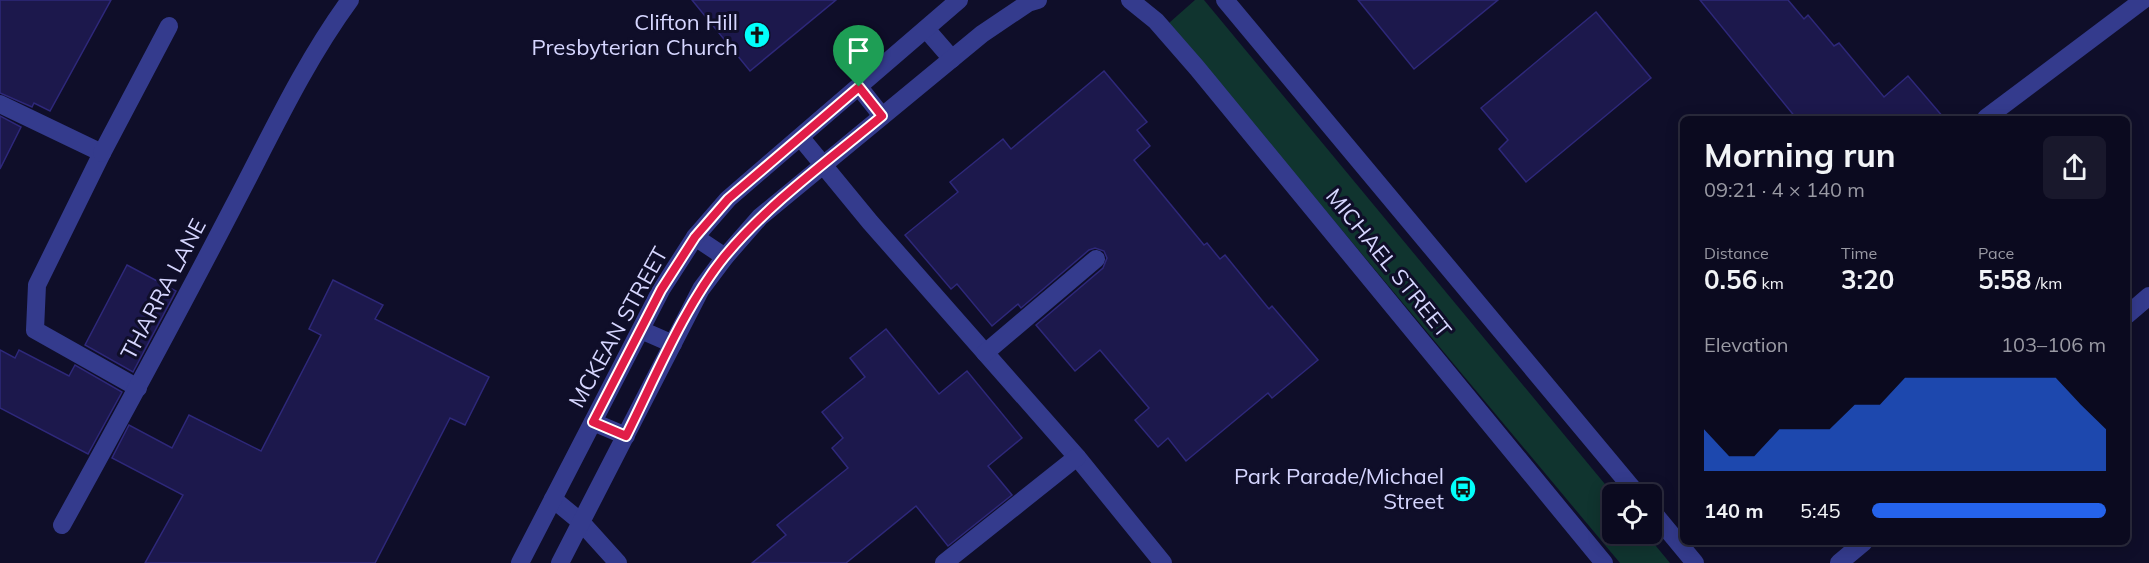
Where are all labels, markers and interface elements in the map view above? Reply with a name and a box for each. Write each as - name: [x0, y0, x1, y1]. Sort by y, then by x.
- place label: Clifton Hill Presbyterian Church: [531, 8, 738, 61]
- church icon: Clifton Hill Presbyterian Church: [742, 20, 772, 50]
- pin: [833, 25, 884, 87]
- icon: arrive: [842, 34, 875, 67]
- text: Morning run: [1704, 134, 1896, 175]
- button: share: [2043, 136, 2106, 199]
- text: 09:21 · 4 × 140 m: [1704, 177, 1865, 202]
- street label: MICHAEL STREET: [1320, 183, 1458, 343]
- street label: THARRA LANE: [114, 214, 212, 364]
- street label: MCKEAN STREET: [562, 242, 674, 412]
- text: Distance: [1704, 243, 1769, 263]
- text: Time: [1841, 243, 1877, 263]
- text: Pace: [1978, 243, 2014, 263]
- text: 0.56: [1704, 263, 1757, 296]
- text: 3:20: [1841, 263, 1894, 296]
- text: 5:58: [1978, 263, 2031, 296]
- text: km: [1757, 273, 1784, 293]
- text: /km: [2031, 273, 2062, 293]
- text: Elevation: [1704, 332, 1789, 357]
- text: 103–106 m: [2001, 332, 2106, 357]
- place label: Park Parade/Michael Street: [1234, 462, 1444, 515]
- bus stop icon: Park Parade/Michael Street: [1448, 474, 1478, 504]
- map controls: [1602, 484, 1662, 544]
- button: locate: [1602, 484, 1662, 544]
- text: 140 m: [1704, 498, 1763, 523]
- text: 5:45: [1800, 498, 1841, 523]

